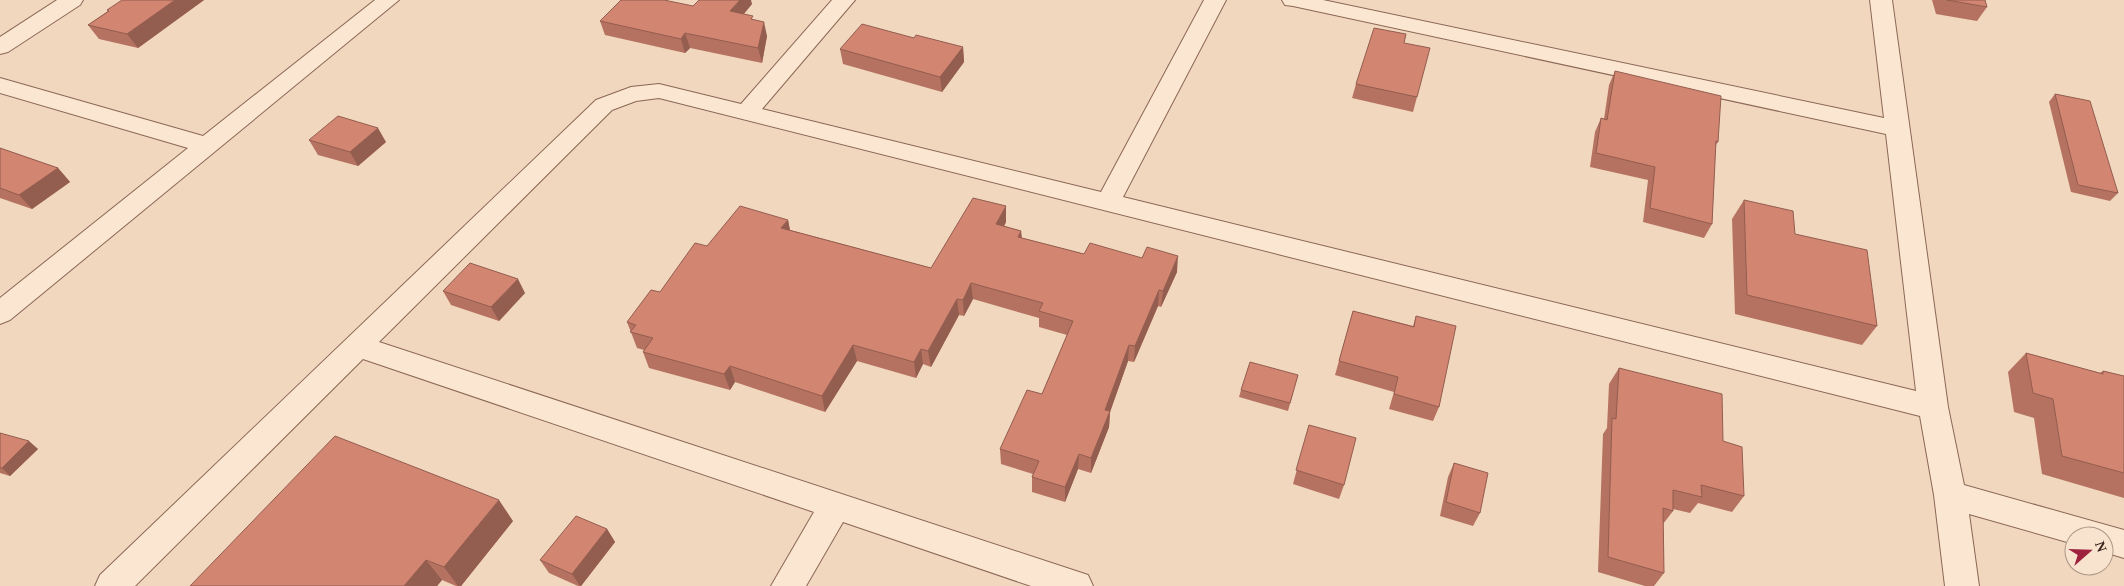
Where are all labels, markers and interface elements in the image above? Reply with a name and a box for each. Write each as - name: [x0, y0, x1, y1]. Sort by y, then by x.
- north arrow: [2064, 526, 2114, 576]
- text: N: [2092, 539, 2110, 554]

